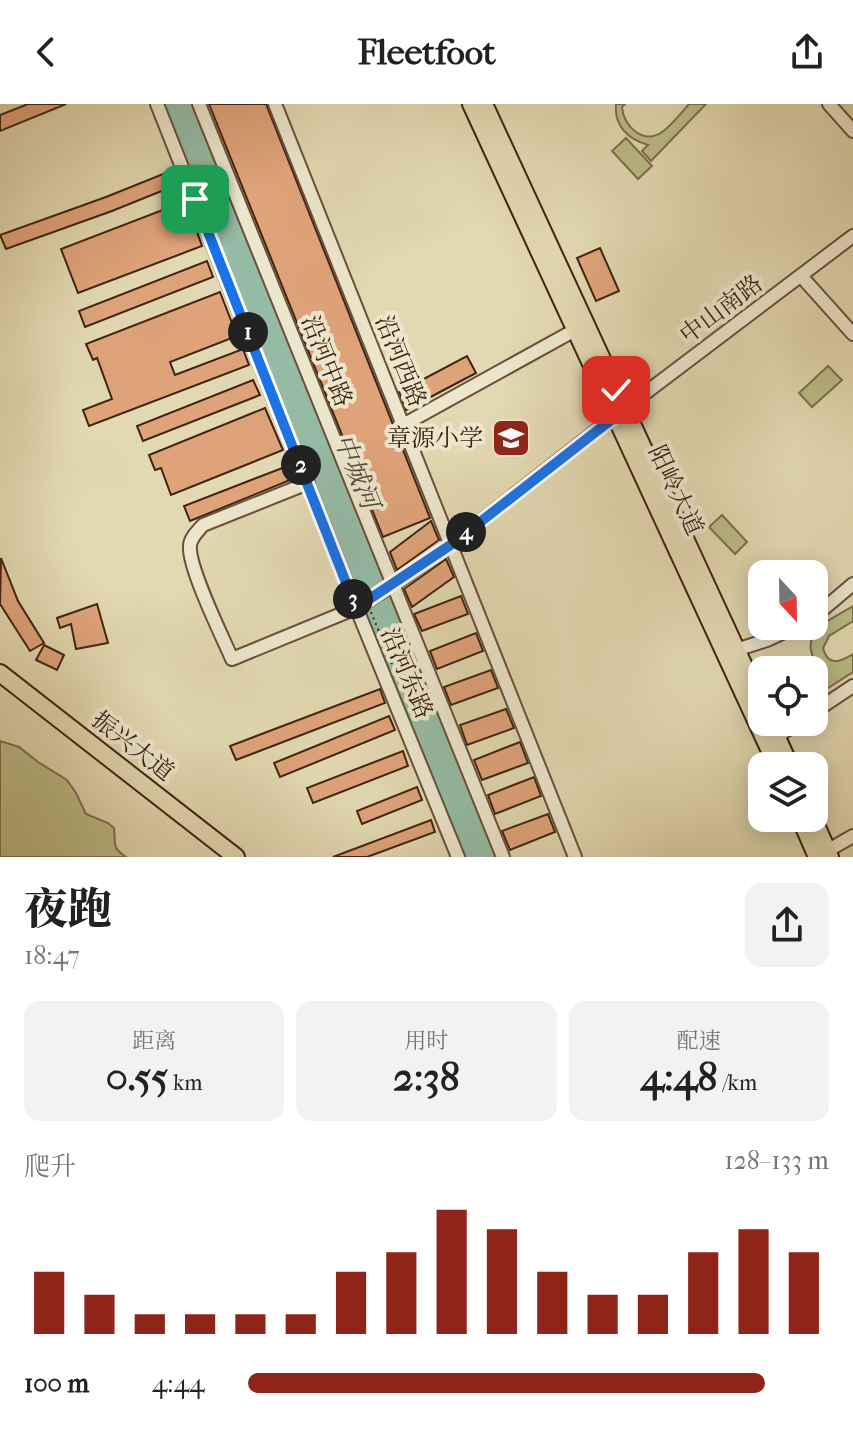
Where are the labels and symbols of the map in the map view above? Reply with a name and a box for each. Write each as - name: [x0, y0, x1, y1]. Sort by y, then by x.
- pin: [161, 165, 229, 233]
- street label: 中山南路: [674, 269, 768, 349]
- street label: 沿河中路: [296, 311, 358, 411]
- street label: 沿河西路: [370, 311, 432, 411]
- pin: 1: [228, 312, 268, 352]
- pin: [582, 356, 650, 424]
- school or university icon: 章源小学: [490, 417, 532, 459]
- place label: 章源小学: [387, 424, 483, 452]
- water label: 中城河: [328, 429, 387, 517]
- street label: 阳岭大道: [643, 441, 709, 539]
- pin: 2: [281, 445, 321, 485]
- pin: 4: [446, 512, 486, 552]
- north arrow: [748, 560, 828, 640]
- pin: 3: [333, 579, 373, 619]
- street label: 沿河东路: [375, 623, 439, 723]
- street label: 振兴大道: [87, 705, 179, 787]

